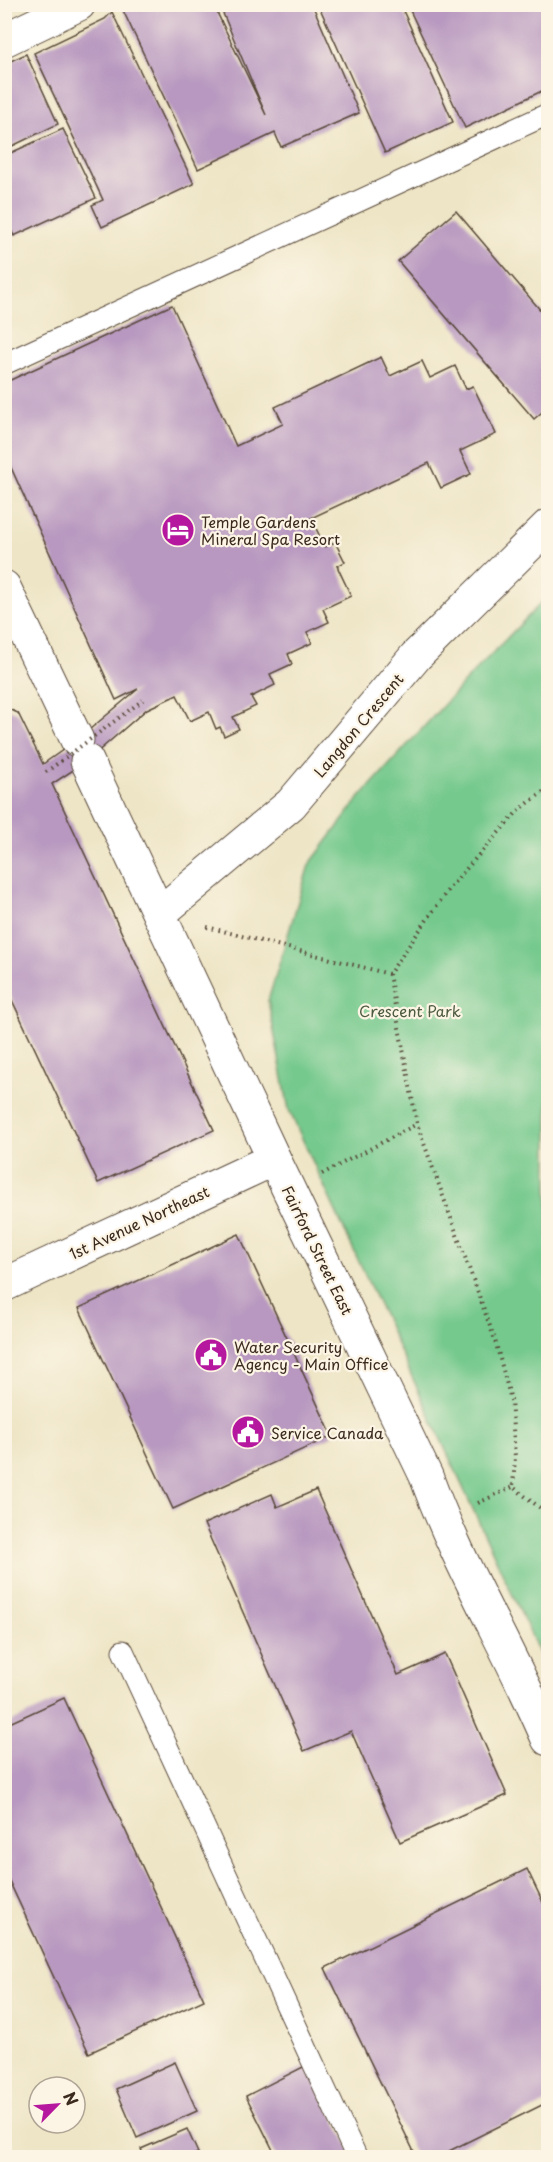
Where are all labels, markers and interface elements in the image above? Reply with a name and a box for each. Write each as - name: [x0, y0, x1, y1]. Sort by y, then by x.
- place label: Temple Gardens Mineral Spa Resort: [201, 510, 340, 550]
- hotel icon: Temple Gardens Mineral Spa Resort: [160, 512, 196, 548]
- street label: Langdon Crescent: [308, 668, 408, 782]
- park label: Crescent Park: [359, 999, 461, 1022]
- street label: 1st Avenue Northeast: [65, 1179, 213, 1265]
- street label: Fairford Street East: [277, 1181, 359, 1319]
- place label: Water Security Agency - Main Office: [234, 1335, 389, 1375]
- public building icon: Water Security Agency - Main Office: [193, 1337, 229, 1373]
- public building icon: Service Canada: [230, 1414, 266, 1450]
- place label: Service Canada: [271, 1421, 384, 1444]
- north arrow: [27, 2075, 87, 2135]
- text: N: [58, 2087, 85, 2109]

